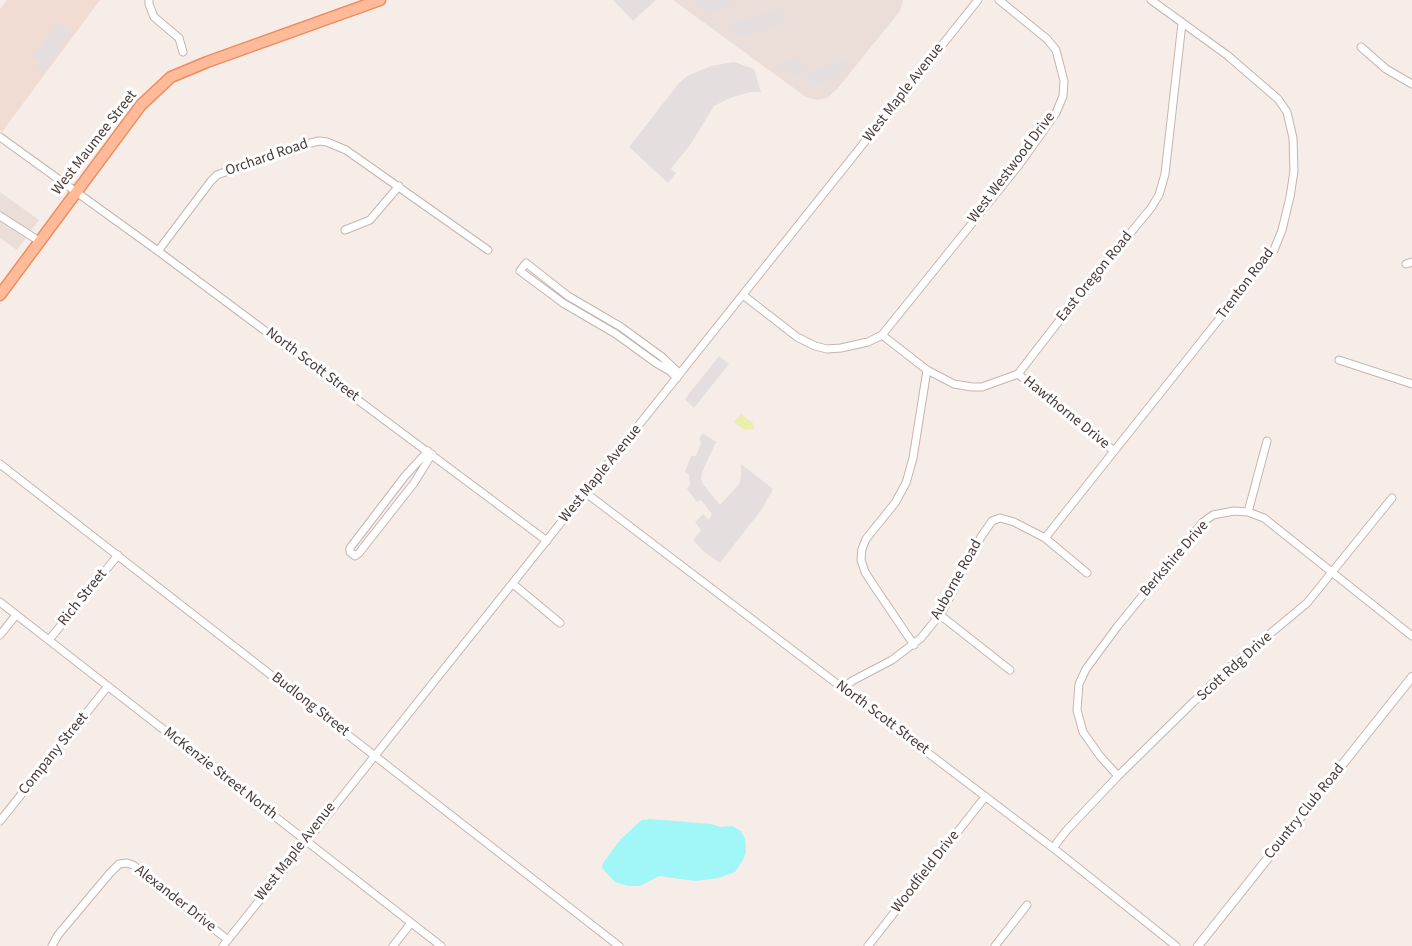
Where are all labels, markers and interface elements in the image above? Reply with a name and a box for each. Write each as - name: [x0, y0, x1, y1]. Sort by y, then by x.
- street label: West Maple Avenue: [860, 40, 948, 146]
- street label: West Maumee Street: [49, 87, 141, 199]
- street label: West Westwood Drive: [964, 109, 1060, 227]
- street label: Orchard Road: [223, 135, 311, 181]
- street label: East Oregon Road: [1053, 228, 1137, 326]
- street label: Trenton Road: [1213, 245, 1279, 323]
- street label: North Scott Street: [262, 324, 362, 406]
- street label: Hawthorne Drive: [1019, 373, 1113, 453]
- street label: West Maple Avenue: [556, 421, 646, 527]
- street label: Berkshire Drive: [1137, 517, 1213, 601]
- street label: Auborne Road: [928, 537, 986, 623]
- street label: Rich Street: [55, 566, 111, 630]
- street label: Scott Rdg Drive: [1194, 629, 1276, 705]
- street label: Budlong Street: [268, 669, 352, 741]
- street label: North Scott Street: [832, 677, 932, 759]
- street label: Company Street: [15, 709, 93, 799]
- street label: McKenzie Street North: [160, 724, 280, 824]
- street label: Country Club Road: [1261, 761, 1349, 863]
- street label: West Maple Avenue: [252, 799, 340, 905]
- street label: Woodfield Drive: [888, 827, 964, 917]
- street label: Alexander Drive: [131, 862, 219, 936]

